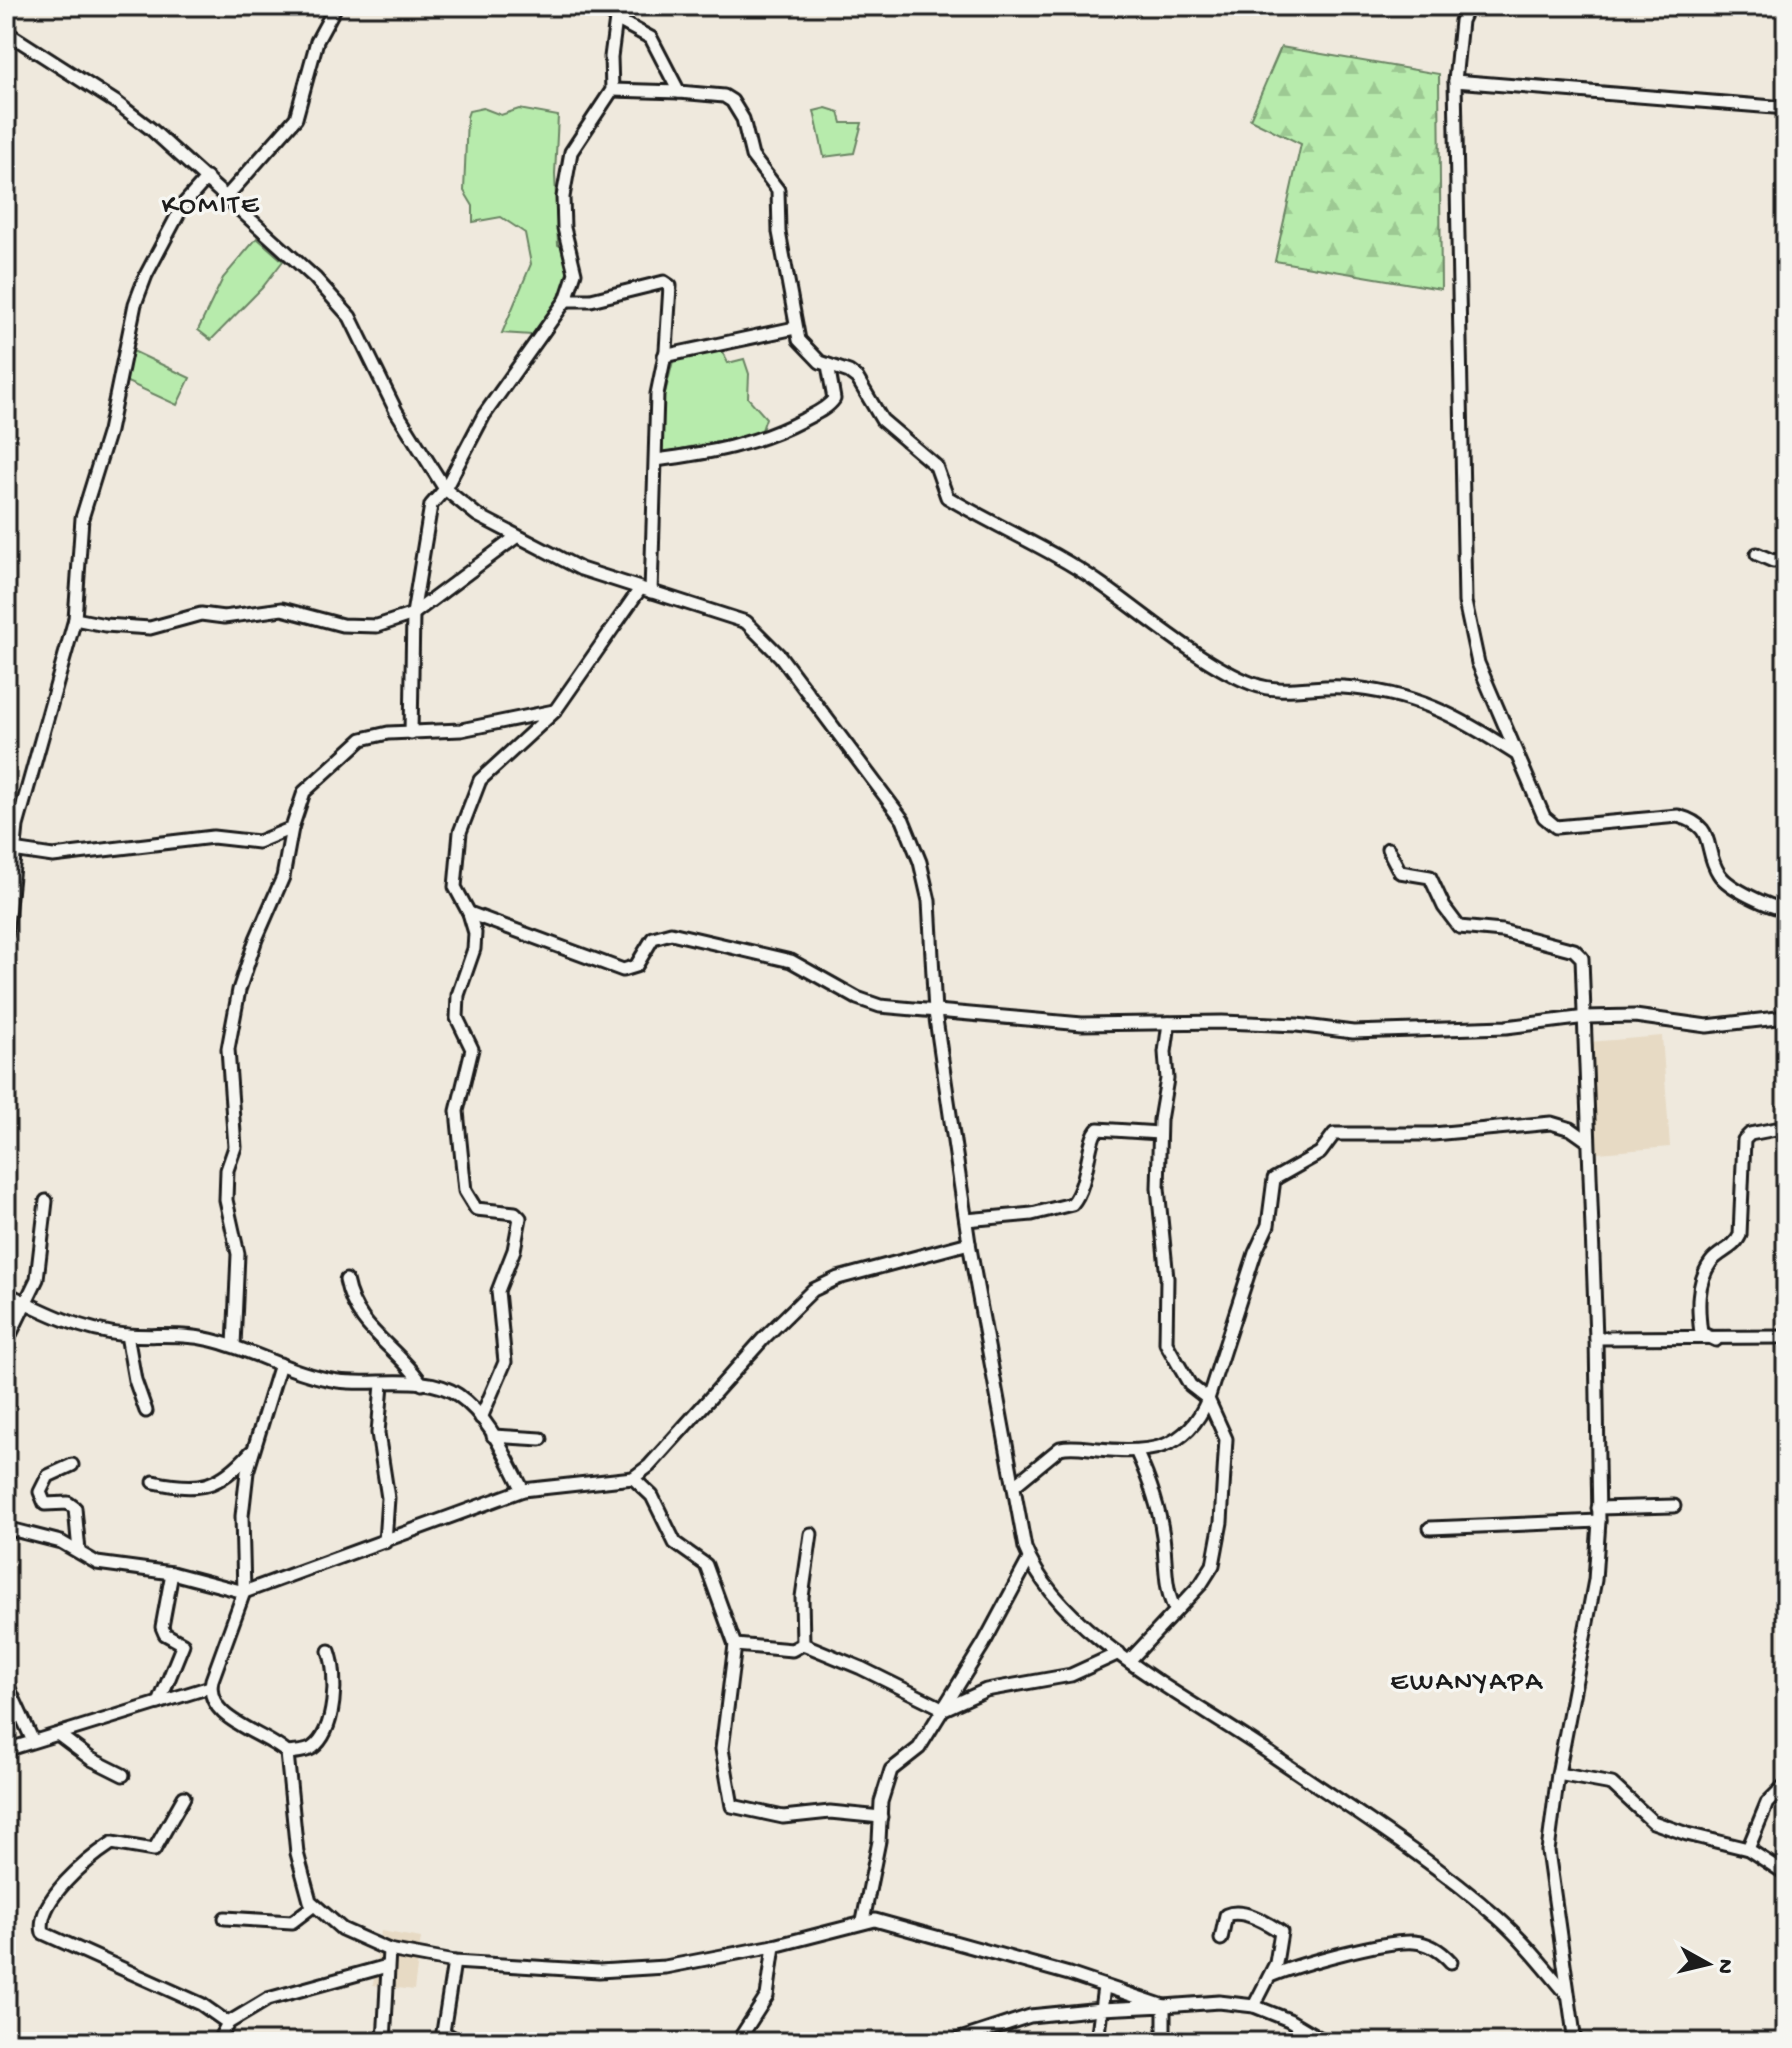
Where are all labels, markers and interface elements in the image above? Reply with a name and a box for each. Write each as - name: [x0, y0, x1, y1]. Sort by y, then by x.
- district label: KOMITE: [162, 190, 260, 223]
- district label: EWANYAPA: [1390, 1667, 1544, 1700]
- north arrow: [1668, 1924, 1748, 2004]
- text: N: [1710, 1957, 1738, 1975]

